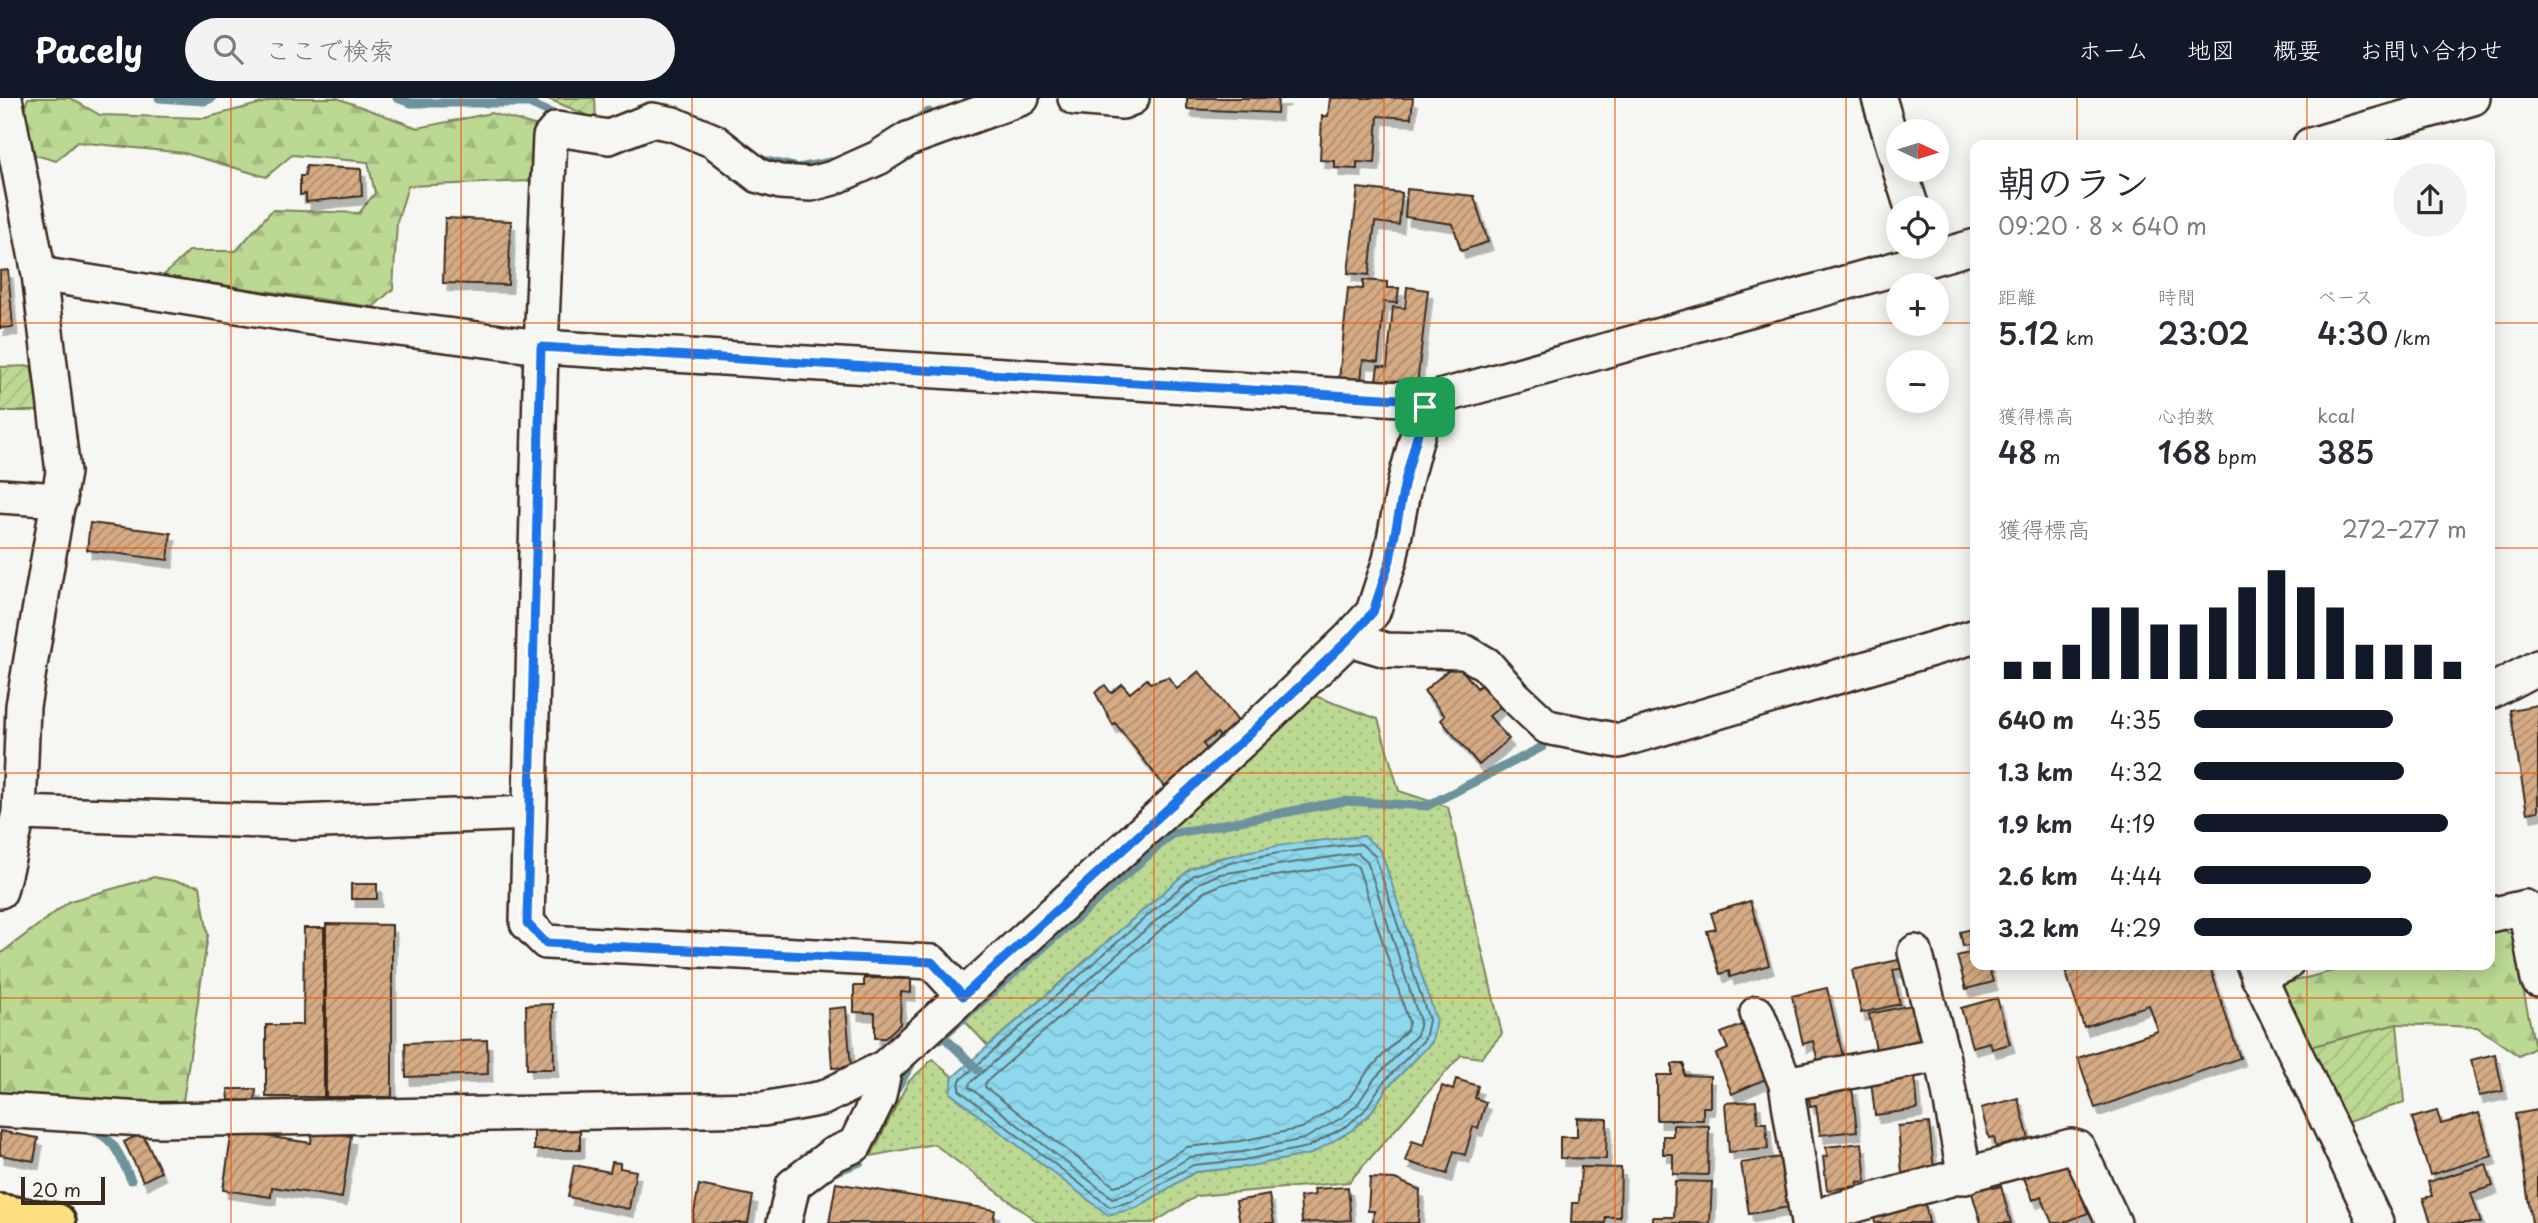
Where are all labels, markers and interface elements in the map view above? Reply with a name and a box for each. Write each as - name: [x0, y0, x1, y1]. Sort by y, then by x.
- search box: [185, 18, 675, 81]
- text: Pacely: [35, 24, 143, 74]
- icon: search: [209, 30, 247, 68]
- text: ここで検索: [265, 30, 395, 69]
- text: ホーム: [2078, 31, 2149, 67]
- text: 地図: [2187, 31, 2235, 67]
- text: 概要: [2273, 31, 2321, 67]
- text: お問い合わせ: [2359, 31, 2503, 67]
- north arrow: [1886, 119, 1950, 182]
- map controls: [1886, 119, 1949, 413]
- text: 朝のラン: [1998, 153, 2150, 210]
- button: share: [2393, 163, 2467, 237]
- button: locate: [1886, 196, 1949, 259]
- text: 09:20 · 8 × 640 m: [1998, 208, 2207, 243]
- button: +: [1886, 273, 1949, 336]
- text: 距離: [1998, 282, 2036, 310]
- text: 時間: [2158, 282, 2196, 310]
- text: ペース: [2317, 282, 2373, 310]
- text: 5.12: [1998, 310, 2059, 355]
- text: 23:02: [2158, 310, 2249, 355]
- text: 4:30: [2317, 310, 2388, 355]
- text: km: [2059, 323, 2094, 351]
- text: /km: [2388, 323, 2431, 351]
- button: −: [1886, 350, 1949, 413]
- pin: [1395, 377, 1455, 437]
- icon: arrive: [1406, 388, 1444, 426]
- text: 獲得標高: [1998, 401, 2074, 429]
- text: 心拍数: [2158, 401, 2215, 429]
- text: kcal: [2317, 401, 2355, 429]
- text: 48: [1998, 429, 2037, 474]
- text: 168: [2158, 429, 2211, 474]
- text: 385: [2317, 429, 2375, 474]
- text: m: [2037, 442, 2061, 470]
- text: bpm: [2211, 442, 2257, 470]
- text: 獲得標高: [1998, 511, 2090, 546]
- text: 272–277 m: [2342, 511, 2467, 546]
- text: 640 m: [1998, 702, 2074, 737]
- text: 4:35: [2110, 702, 2161, 737]
- text: 1.3 km: [1998, 754, 2073, 789]
- text: 4:32: [2110, 754, 2163, 789]
- text: 1.9 km: [1998, 806, 2072, 841]
- text: 4:19: [2110, 806, 2156, 841]
- text: 2.6 km: [1998, 858, 2078, 893]
- text: 4:44: [2110, 858, 2162, 893]
- text: 3.2 km: [1998, 910, 2079, 945]
- text: 4:29: [2110, 910, 2161, 945]
- scale bar: [21, 1174, 105, 1206]
- text: 20 m: [32, 1175, 81, 1203]

